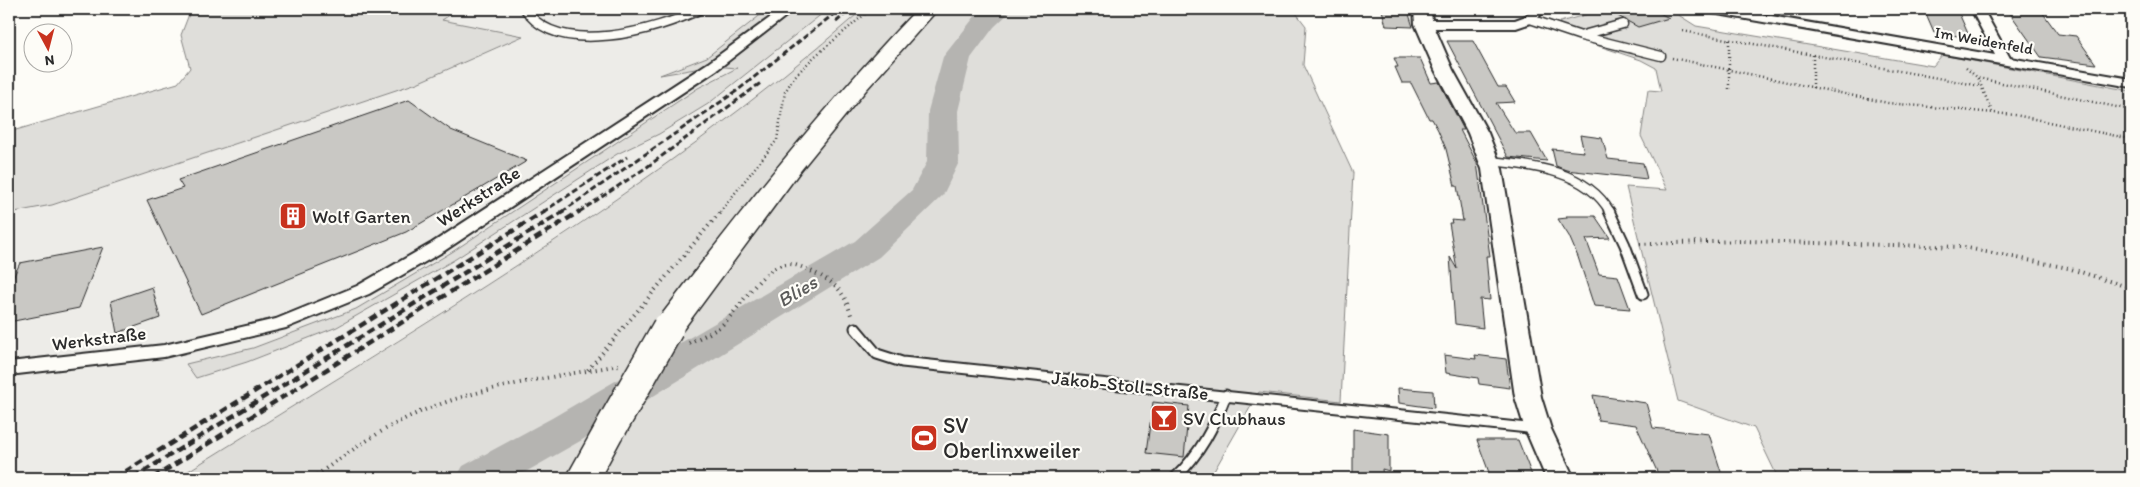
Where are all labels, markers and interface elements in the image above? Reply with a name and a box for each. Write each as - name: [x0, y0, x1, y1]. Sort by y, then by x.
- north arrow: [22, 22, 72, 72]
- street label: Im Weidenfeld: [1933, 22, 2035, 59]
- text: N: [44, 51, 55, 69]
- street label: Werkstraße: [432, 161, 524, 232]
- building icon: Wolf Garten: [278, 201, 308, 231]
- place label: Wolf Garten: [312, 205, 411, 228]
- water label: Blies: [773, 269, 822, 312]
- street label: Werkstraße: [51, 321, 148, 356]
- street label: Jakob-Stoll-Straße: [1050, 366, 1209, 405]
- bar icon: SV Clubhaus: [1149, 403, 1179, 433]
- place label: SV Clubhaus: [1183, 407, 1286, 430]
- place label: SV Oberlinxweiler: [943, 412, 1081, 464]
- sports icon: SV Oberlinxweiler: [909, 423, 939, 453]

